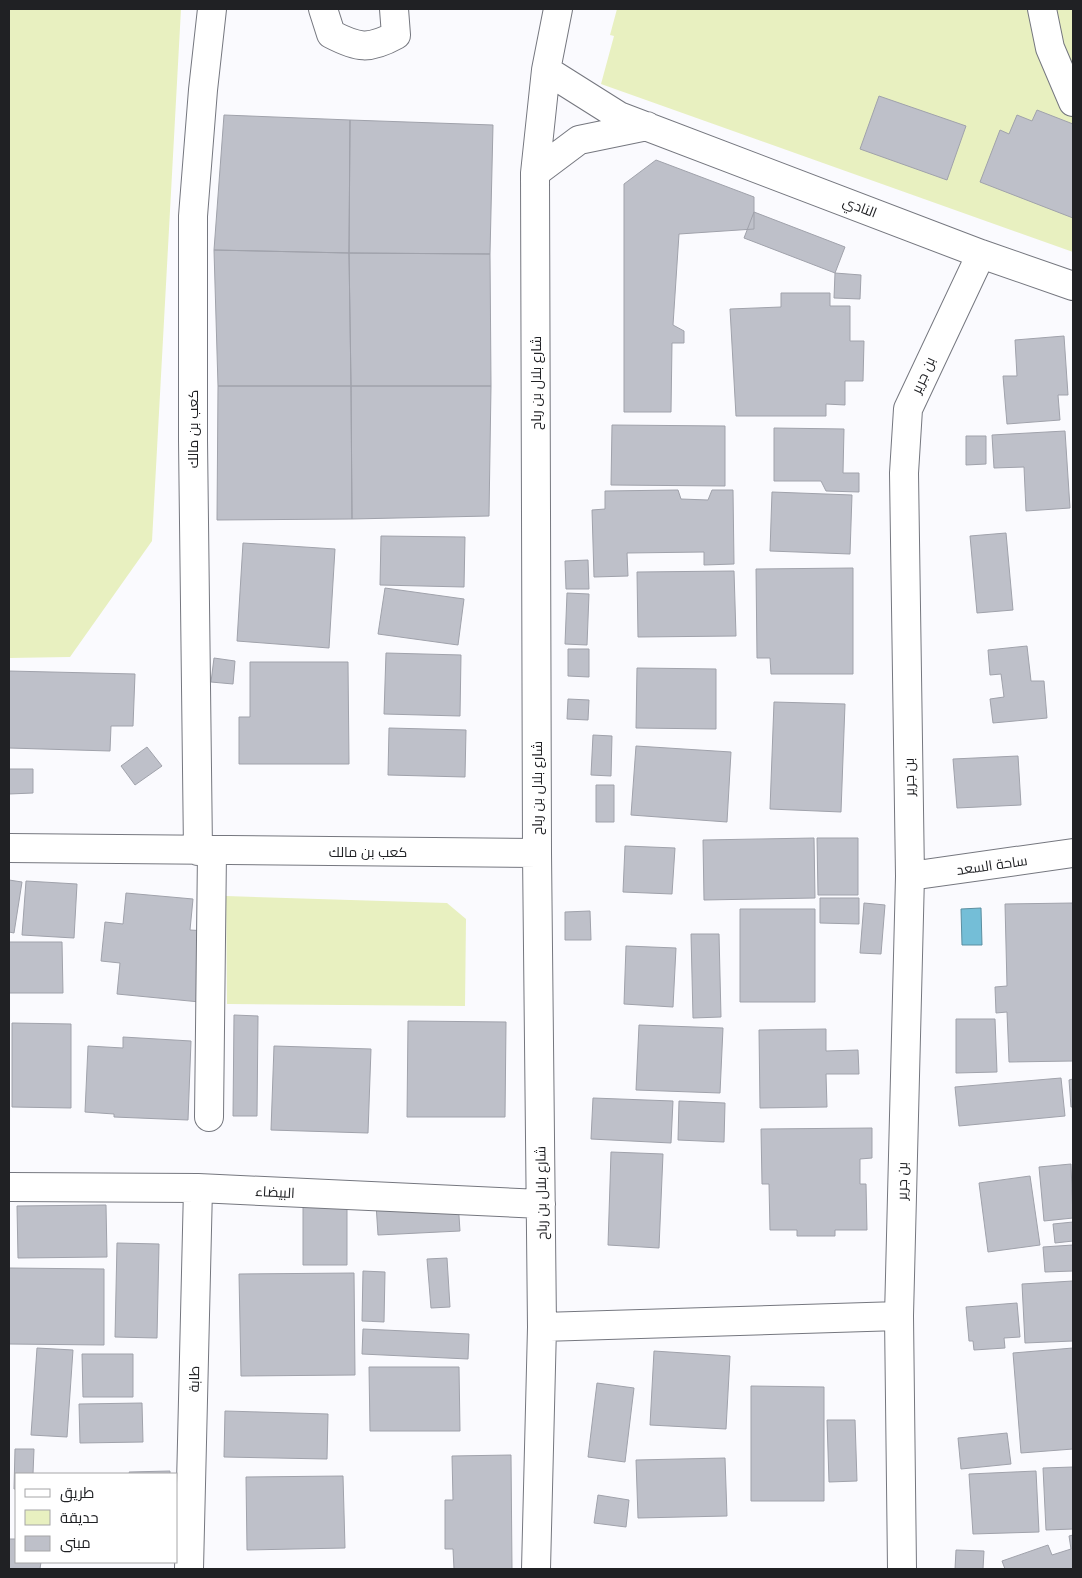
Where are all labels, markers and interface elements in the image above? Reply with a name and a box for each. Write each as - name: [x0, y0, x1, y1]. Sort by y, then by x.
- street label: النادي: [839, 192, 880, 225]
- street label: شارع بلال بن رباح: [527, 336, 545, 430]
- street label: بن جرير: [907, 354, 939, 397]
- street label: كعب بن مالك: [184, 390, 202, 468]
- street label: شارع بلال بن رباح: [528, 741, 546, 835]
- street label: بن جرير: [900, 758, 918, 797]
- street label: كعب بن مالك: [329, 843, 407, 861]
- street label: ساحة السعد: [955, 851, 1029, 879]
- street label: شارع بلال بن رباح: [531, 1146, 551, 1240]
- street label: بن جرير: [893, 1162, 911, 1201]
- street label: البيضاء: [255, 1182, 295, 1202]
- street label: طابة: [185, 1366, 203, 1392]
- legend: [15, 1473, 178, 1563]
- text: طريق: [60, 1483, 94, 1503]
- text: حديقة: [60, 1508, 99, 1528]
- text: مبنى: [60, 1533, 91, 1553]

